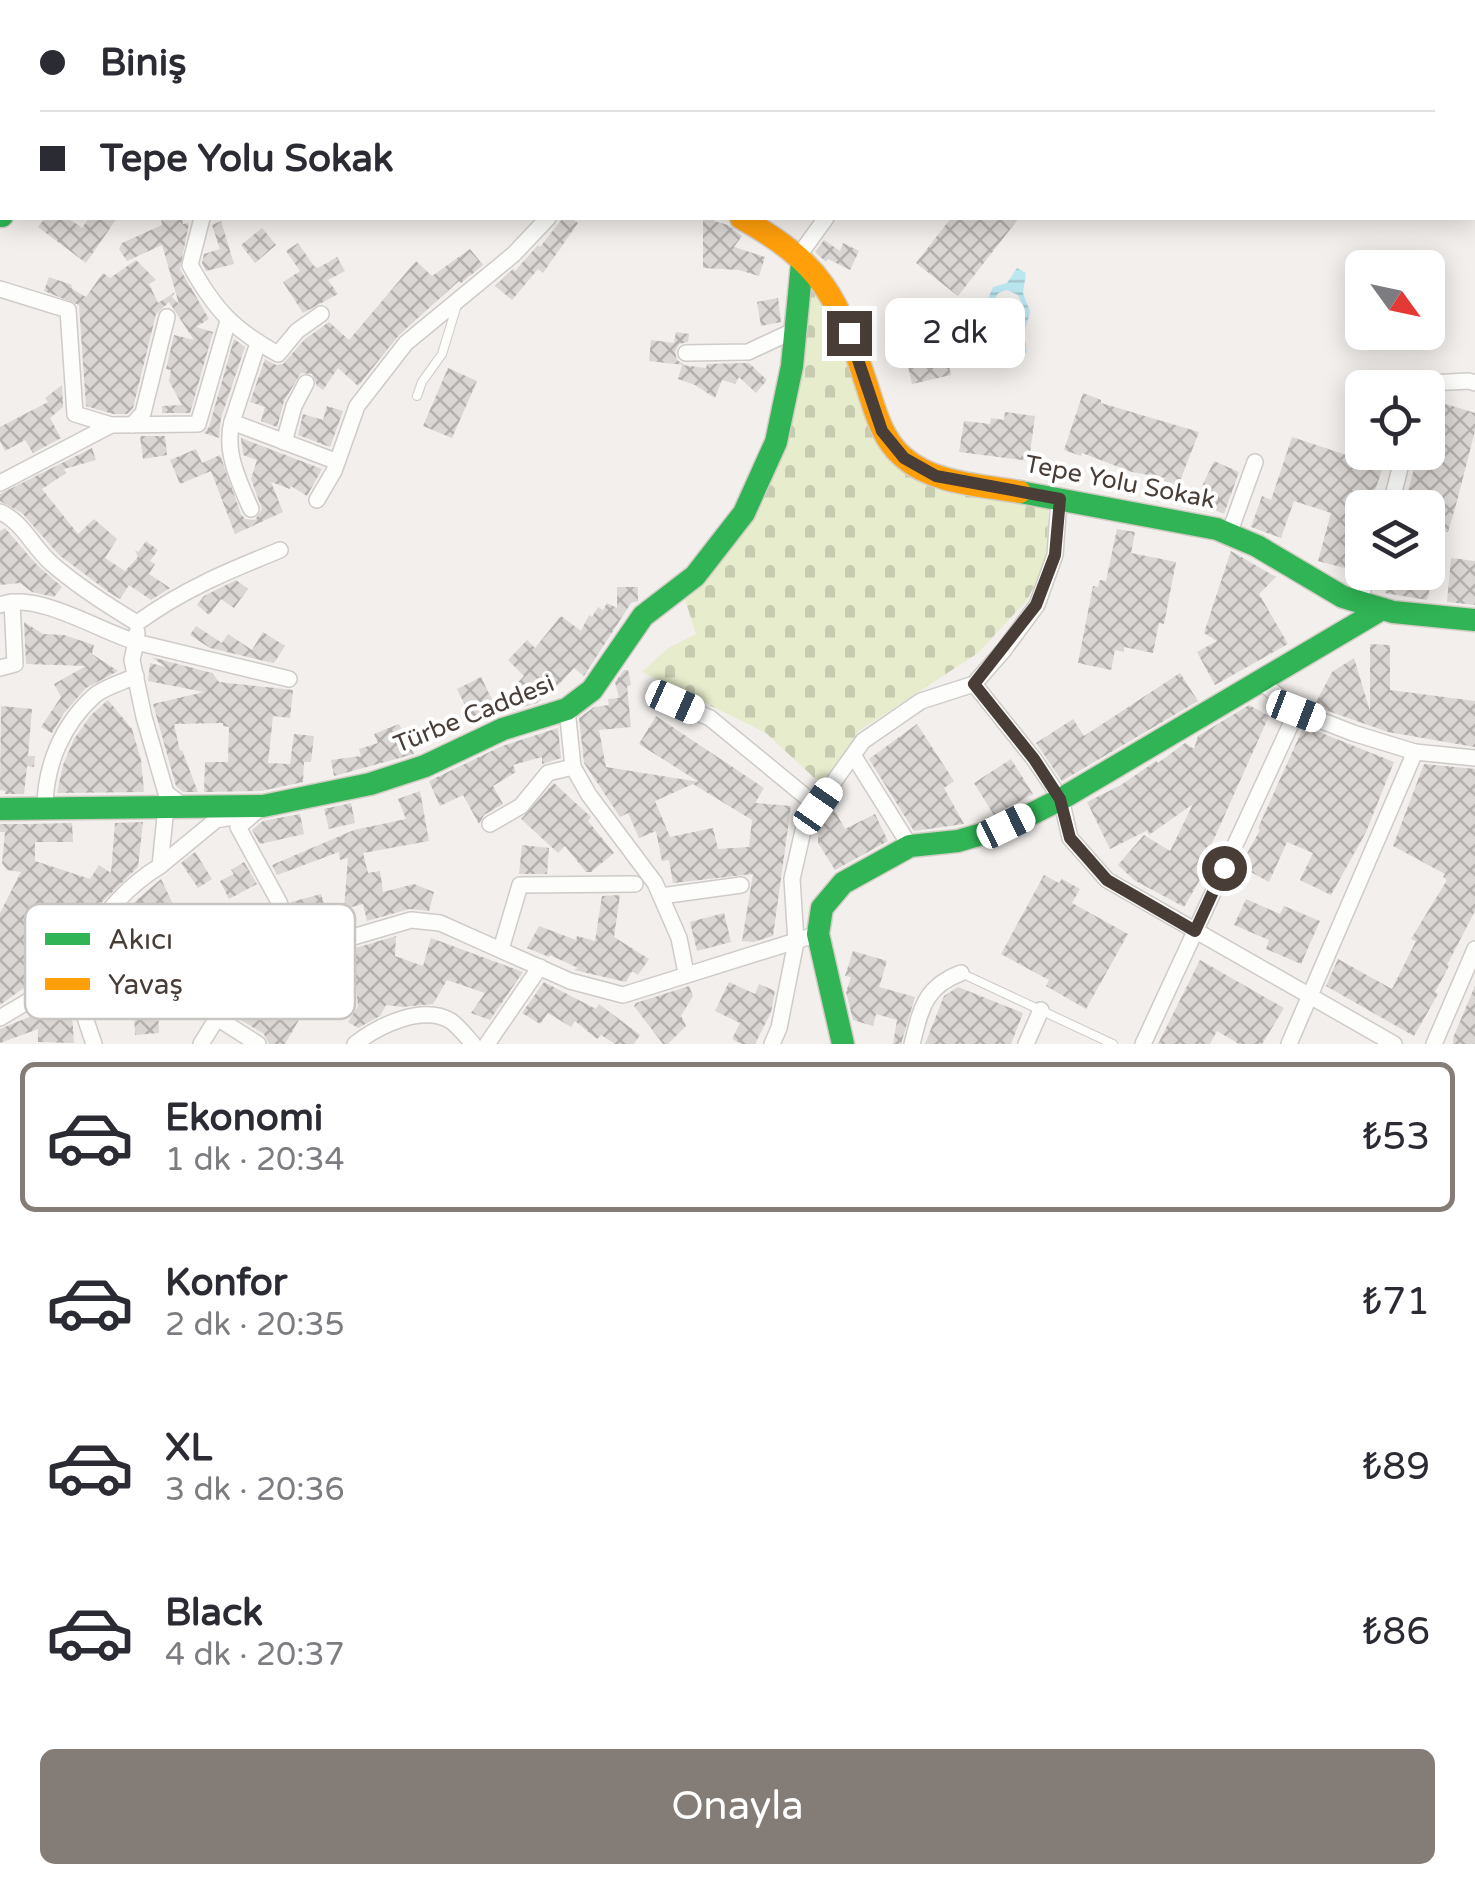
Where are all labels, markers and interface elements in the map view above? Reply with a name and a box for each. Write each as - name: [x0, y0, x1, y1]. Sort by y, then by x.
- text: Biniş: [100, 40, 186, 86]
- text: Tepe Yolu Sokak: [100, 136, 394, 182]
- north arrow: [1345, 250, 1445, 350]
- map controls: [1345, 250, 1445, 590]
- callout: 2 dk: [884, 298, 1024, 368]
- route end: [827, 311, 872, 356]
- text: 2 dk: [922, 314, 988, 352]
- button: locate: [1345, 370, 1445, 470]
- street label: Tepe Yolu Sokak: [1022, 449, 1218, 515]
- button: layers: [1345, 490, 1445, 590]
- street label: Türbe Caddesi: [389, 668, 559, 760]
- car: [641, 676, 709, 728]
- car: [1263, 686, 1329, 736]
- car: [789, 773, 847, 839]
- car: [972, 799, 1040, 853]
- route start: [1202, 846, 1247, 891]
- legend: [25, 904, 355, 1019]
- text: Akıcı: [108, 923, 173, 957]
- text: Yavaş: [108, 968, 183, 1002]
- icon: car: [45, 1092, 135, 1182]
- text: Ekonomi: [165, 1095, 323, 1141]
- text: ₺53: [1362, 1114, 1430, 1160]
- text: 1 dk · 20:34: [165, 1141, 345, 1179]
- icon: car: [45, 1257, 135, 1347]
- text: Konfor: [165, 1260, 287, 1306]
- text: ₺71: [1362, 1279, 1430, 1325]
- text: 2 dk · 20:35: [165, 1306, 345, 1344]
- icon: car: [45, 1422, 135, 1512]
- text: XL: [165, 1425, 212, 1471]
- text: ₺89: [1362, 1444, 1430, 1490]
- text: 3 dk · 20:36: [165, 1471, 345, 1509]
- icon: car: [45, 1587, 135, 1677]
- text: Black: [165, 1590, 263, 1636]
- text: ₺86: [1362, 1609, 1430, 1655]
- text: 4 dk · 20:37: [165, 1636, 345, 1674]
- button: Onayla: [40, 1749, 1435, 1864]

